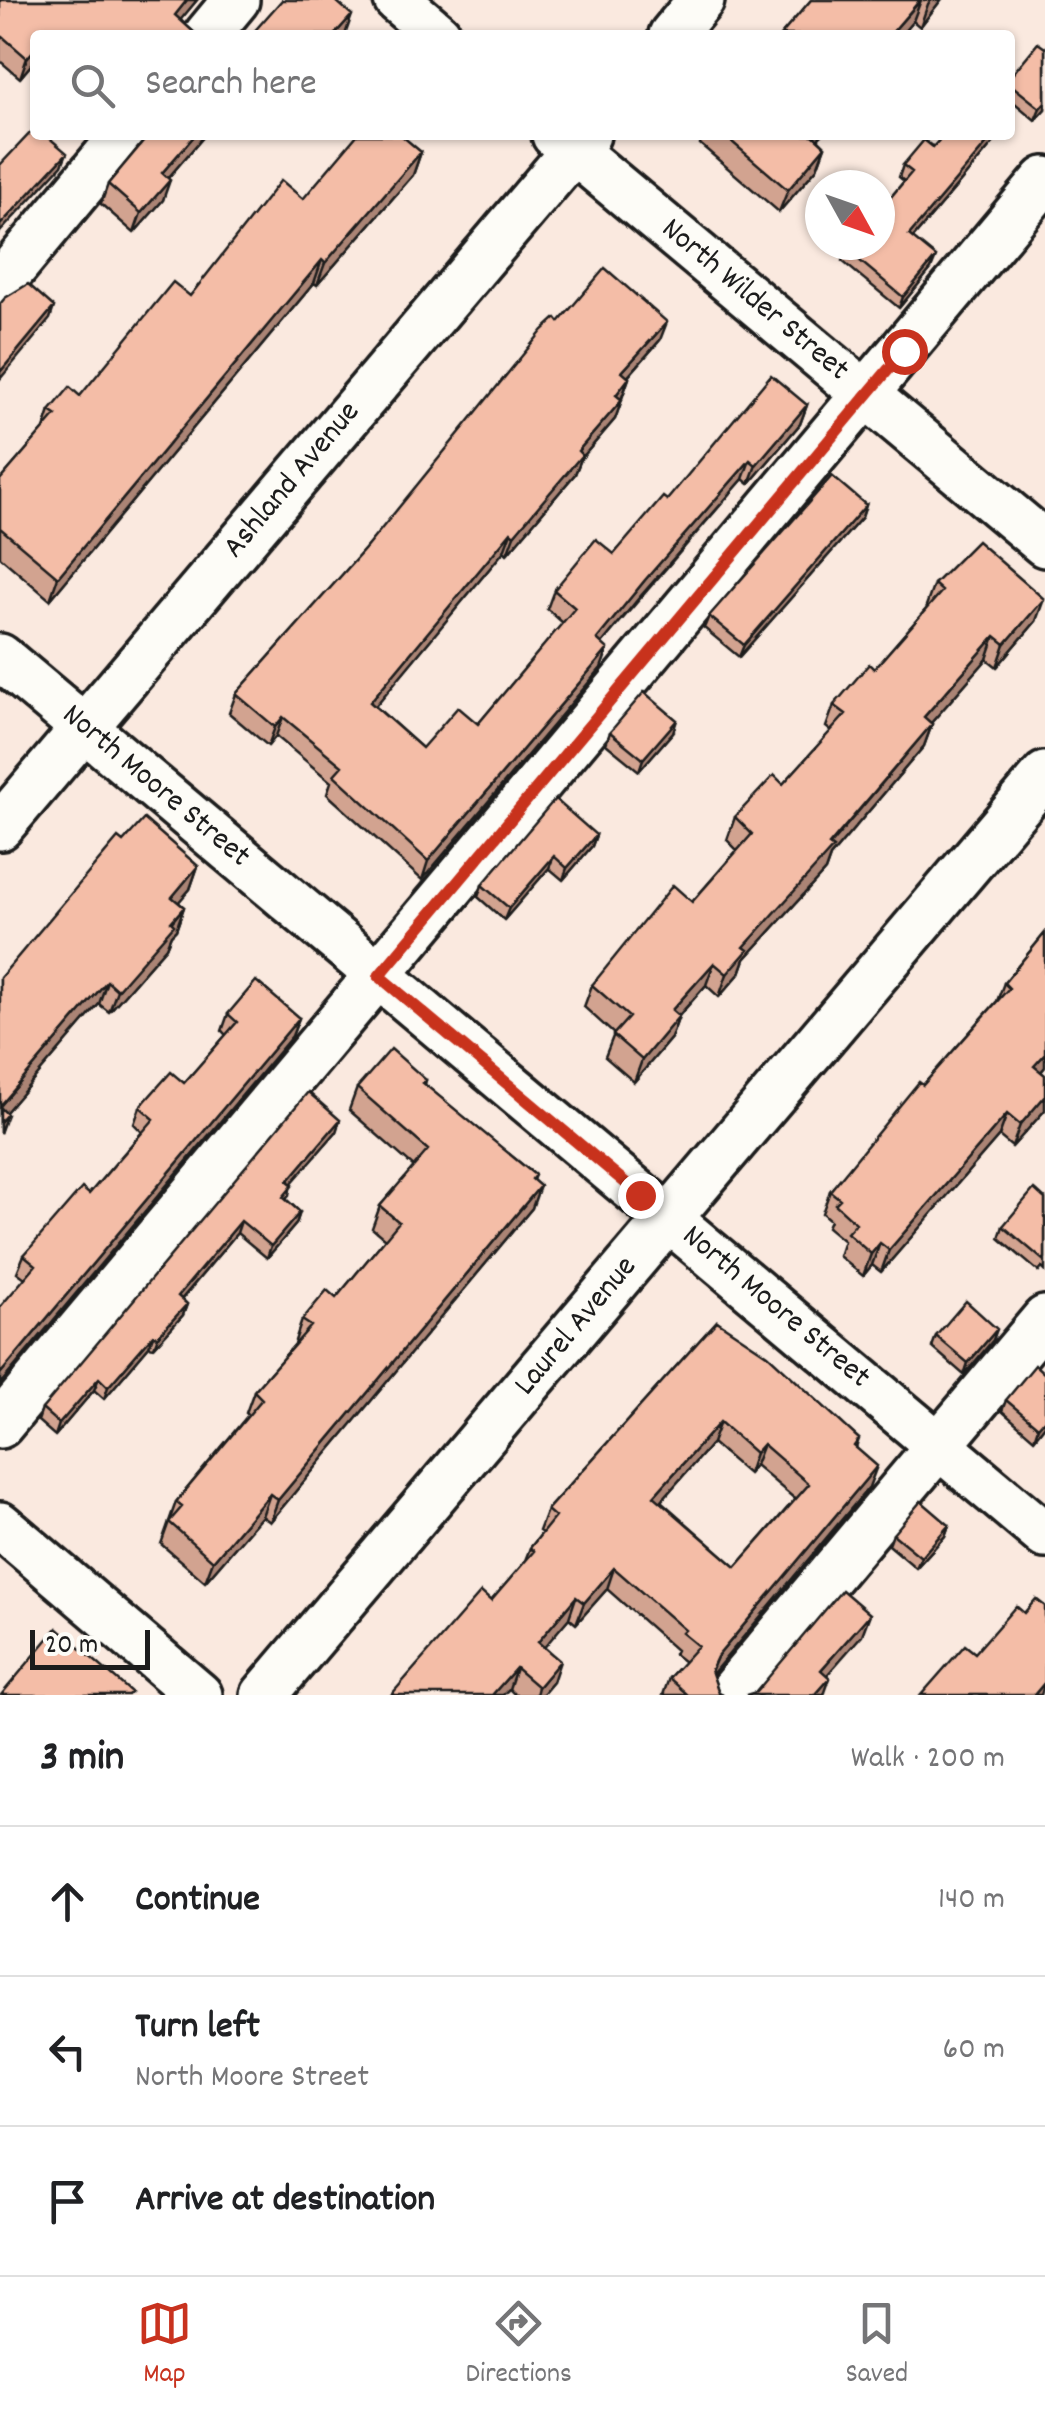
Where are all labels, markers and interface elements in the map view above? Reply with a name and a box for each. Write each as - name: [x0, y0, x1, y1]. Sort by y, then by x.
- search box: [30, 30, 1015, 140]
- icon: search: [65, 58, 120, 113]
- text: Search here: [145, 58, 317, 113]
- north arrow: [805, 170, 895, 260]
- street label: North Wilder Street: [650, 208, 858, 394]
- route start: [882, 329, 928, 375]
- street label: Ashland Avenue: [213, 392, 373, 570]
- street label: North Moore Street: [51, 694, 260, 880]
- route end: [618, 1173, 664, 1219]
- street label: North Moore Street: [671, 1215, 880, 1401]
- street label: Laurel Avenue: [505, 1247, 649, 1407]
- scale bar: [30, 1625, 150, 1670]
- text: 20 m: [45, 1627, 98, 1667]
- text: 3 min: [40, 1730, 124, 1790]
- text: Walk · 200 m: [851, 1737, 1005, 1783]
- icon: ahead: [40, 1874, 95, 1929]
- text: Continue: [135, 1874, 260, 1929]
- text: 140 m: [938, 1878, 1005, 1924]
- text: Turn left: [135, 2001, 260, 2056]
- icon: left: [40, 2024, 95, 2079]
- text: 60 m: [943, 2028, 1005, 2074]
- text: North Moore Street: [135, 2056, 369, 2102]
- icon: arrive: [40, 2174, 95, 2229]
- text: Arrive at destination: [135, 2174, 435, 2229]
- tab: Map: [137, 2296, 192, 2396]
- tab: Directions: [466, 2296, 572, 2396]
- tab: Saved: [846, 2296, 908, 2396]

